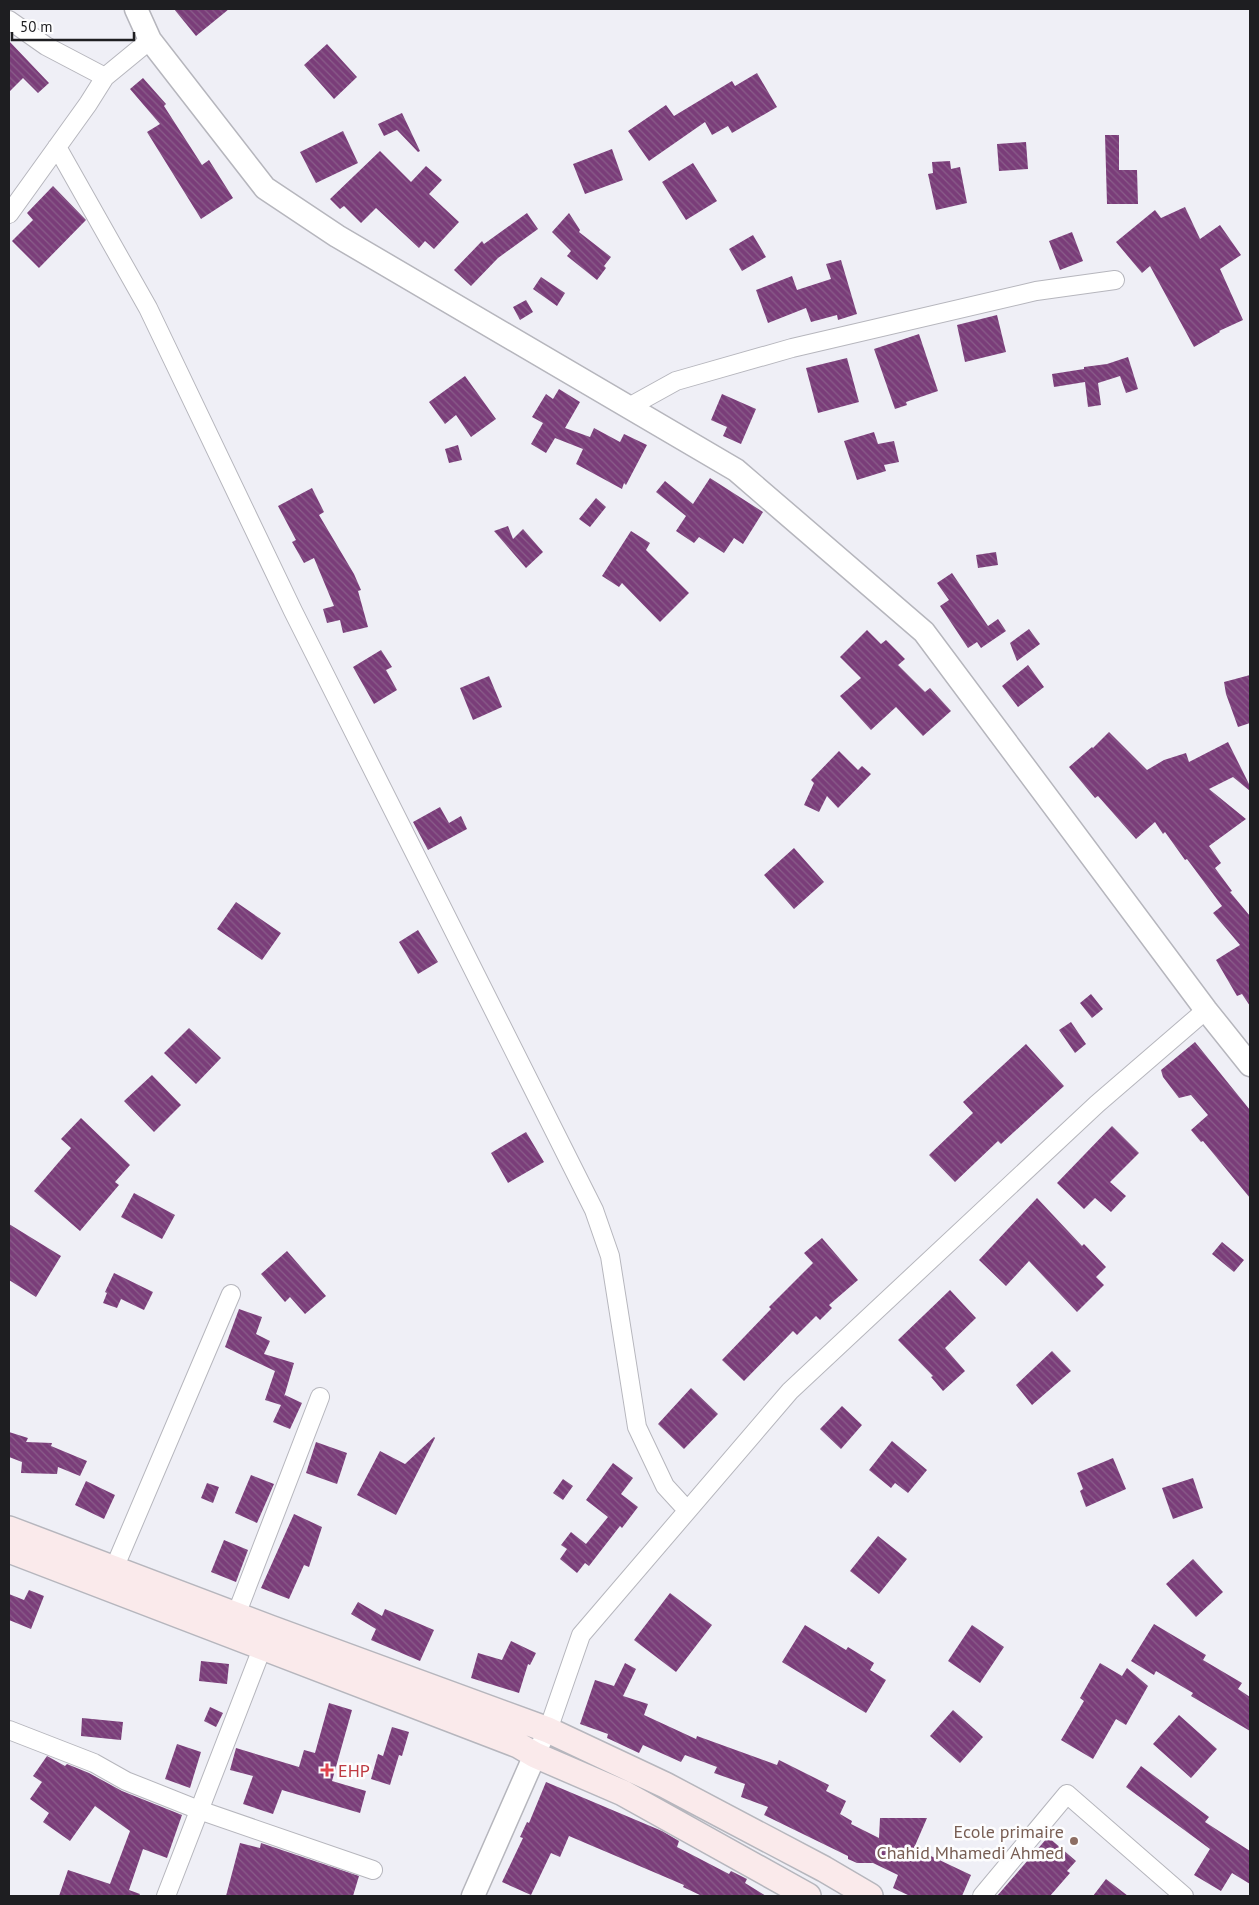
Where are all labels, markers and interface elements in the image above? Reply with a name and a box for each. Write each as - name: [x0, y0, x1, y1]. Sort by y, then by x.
- scale bar: [12, 10, 135, 42]
- text: 50 m: [20, 17, 53, 36]
- place label: EHP: [338, 1759, 370, 1782]
- marker: EHP: [320, 1763, 334, 1777]
- place label: Ecole primaire Chahid Mhamedi Ahmed: [876, 1820, 1064, 1864]
- marker: Ecole primaire Chahid Mhamedi Ahmed: [1068, 1835, 1080, 1847]

